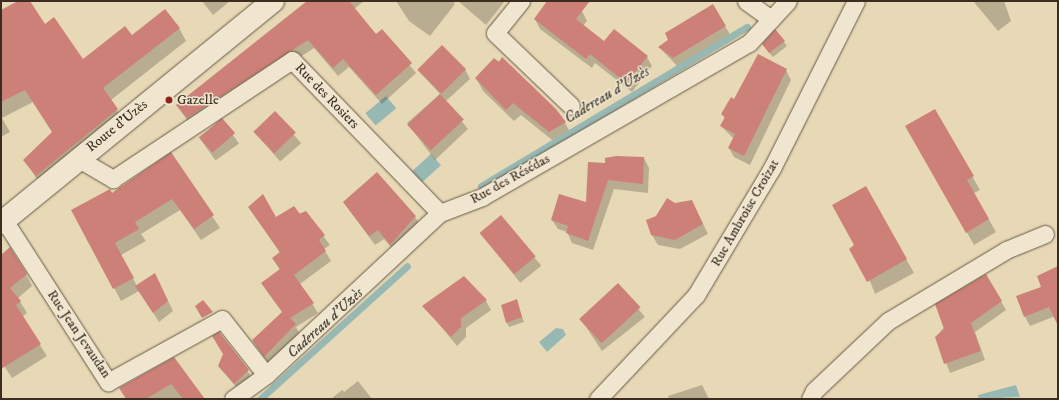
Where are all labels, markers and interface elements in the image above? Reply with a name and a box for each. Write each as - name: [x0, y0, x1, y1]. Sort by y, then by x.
- street label: Rue des Rosiers: [291, 59, 363, 133]
- water label: Cadereau d'Uzès: [561, 63, 653, 127]
- place label: Gazelle: [177, 92, 219, 108]
- marker: Gazelle: [164, 95, 174, 105]
- street label: Route d'Uzès: [83, 96, 151, 156]
- street label: Rue des Résédas: [467, 150, 553, 208]
- street label: Rue Ambroise Croizat: [707, 156, 783, 270]
- water label: Cadereau d'Uzès: [283, 284, 367, 362]
- street label: Rue Jean Jevaudan: [43, 287, 115, 381]

